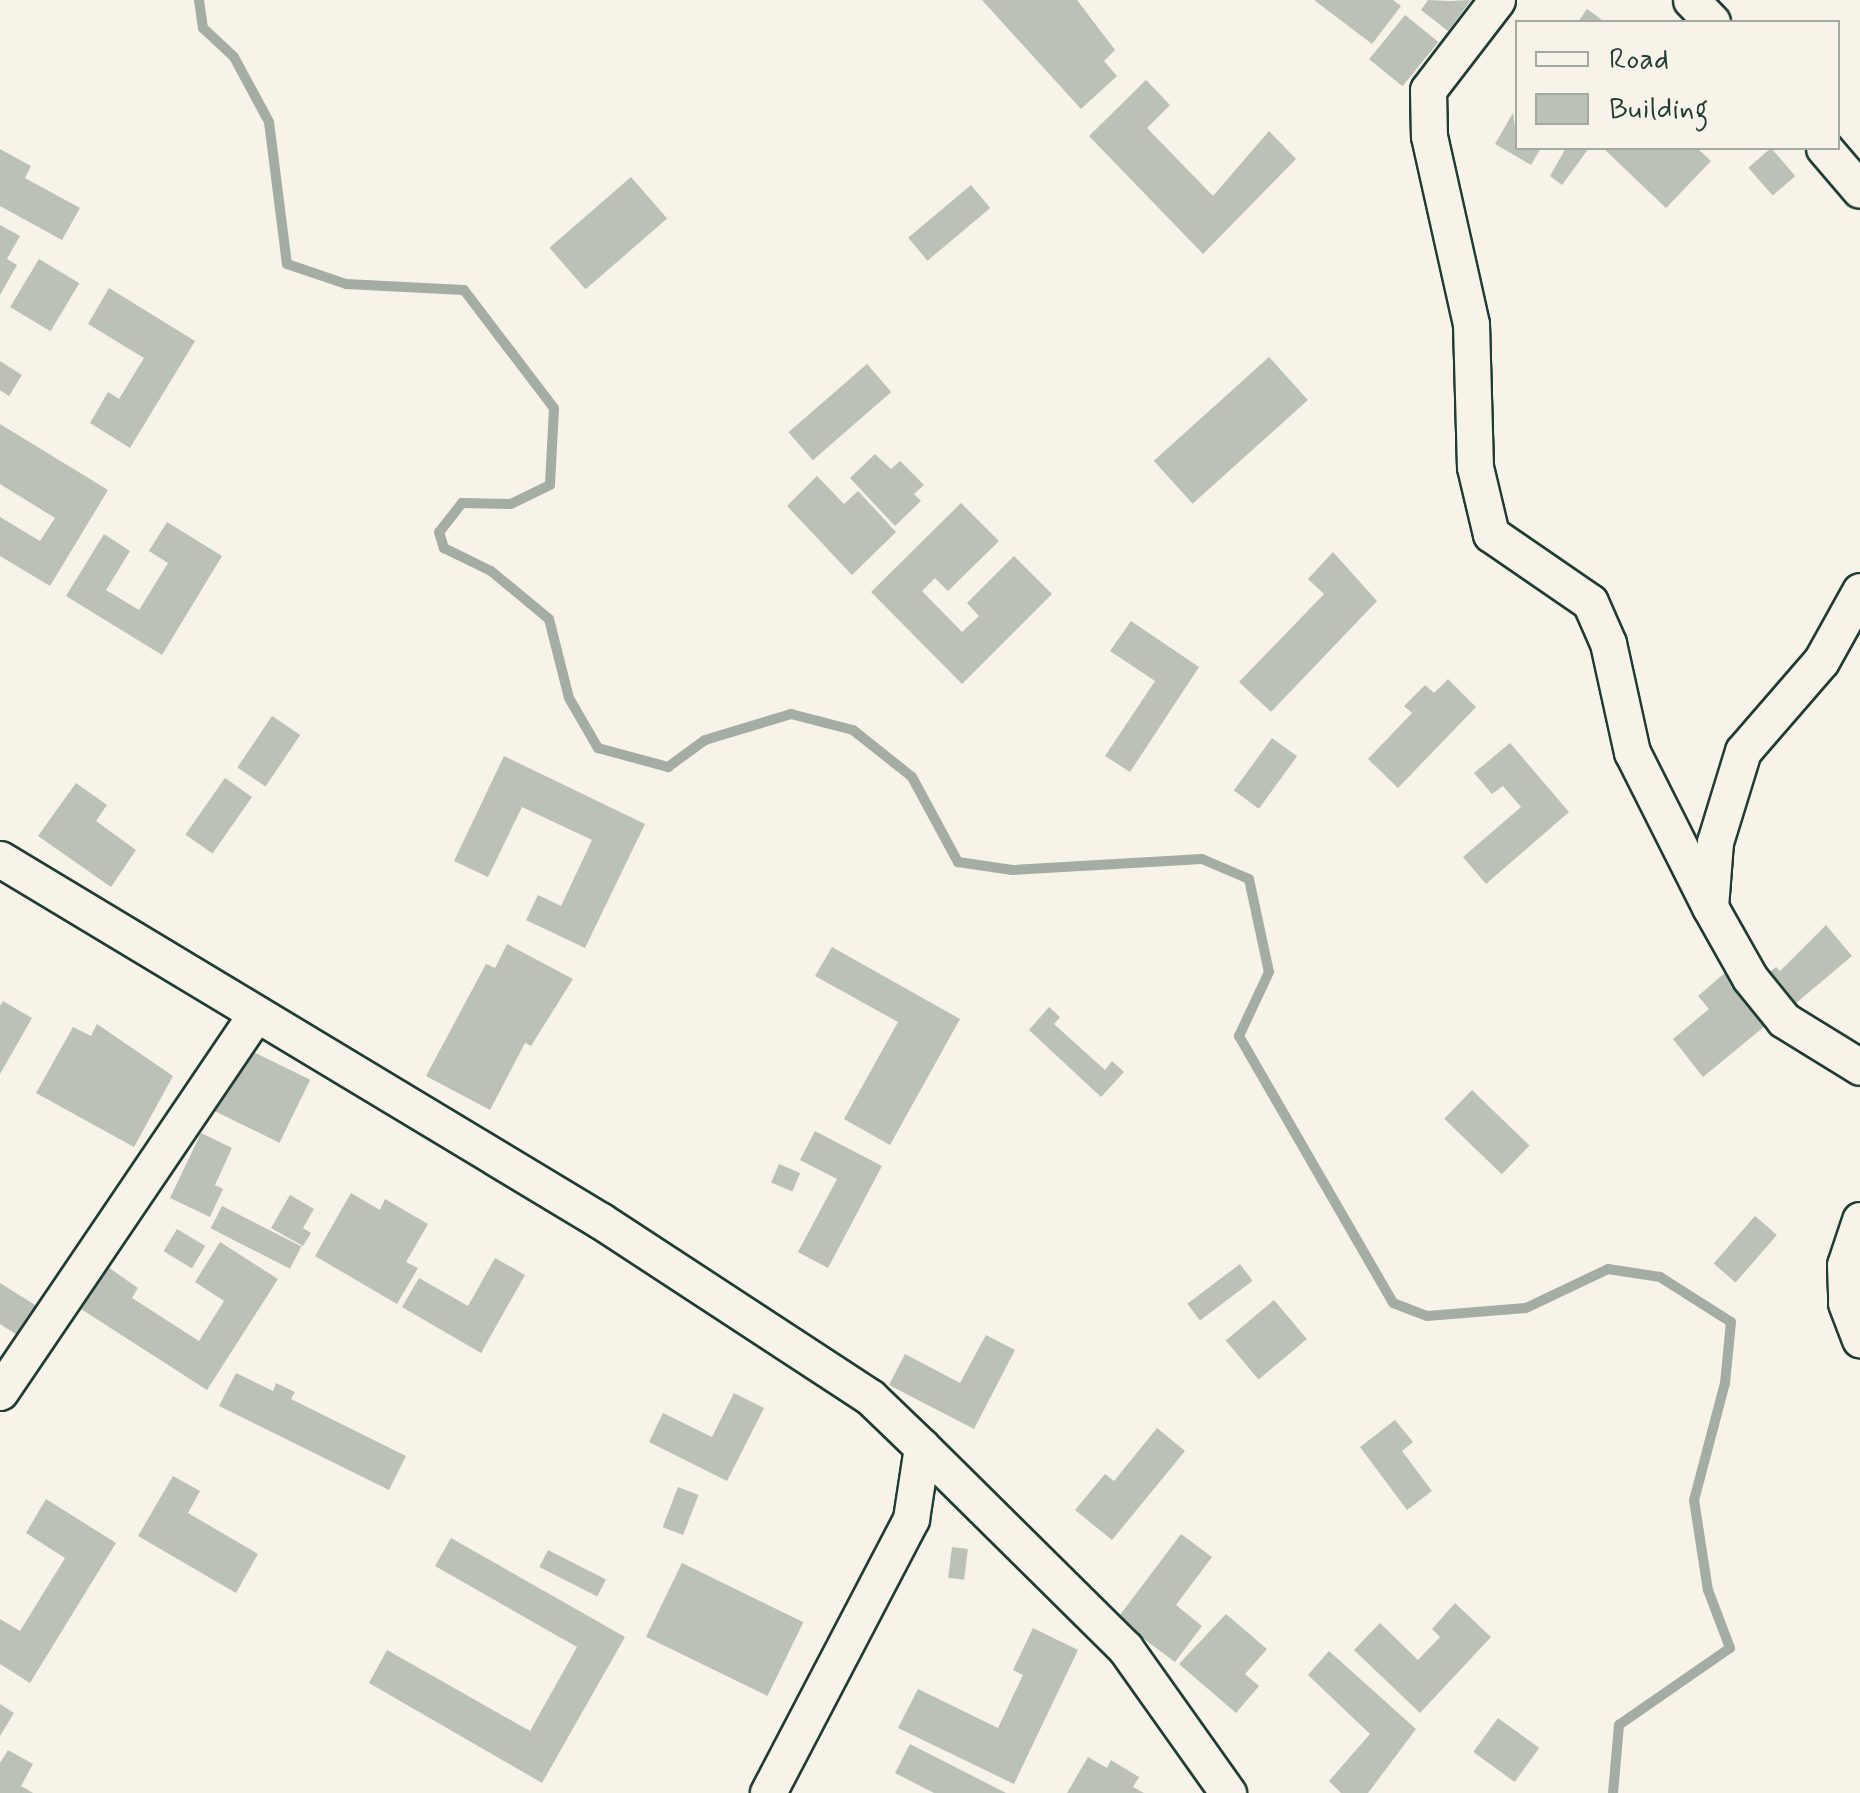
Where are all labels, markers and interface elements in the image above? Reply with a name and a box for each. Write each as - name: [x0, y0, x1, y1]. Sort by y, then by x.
- legend: [1515, 20, 1840, 150]
- text: Road: [1609, 40, 1669, 79]
- text: Building: [1609, 90, 1708, 129]

